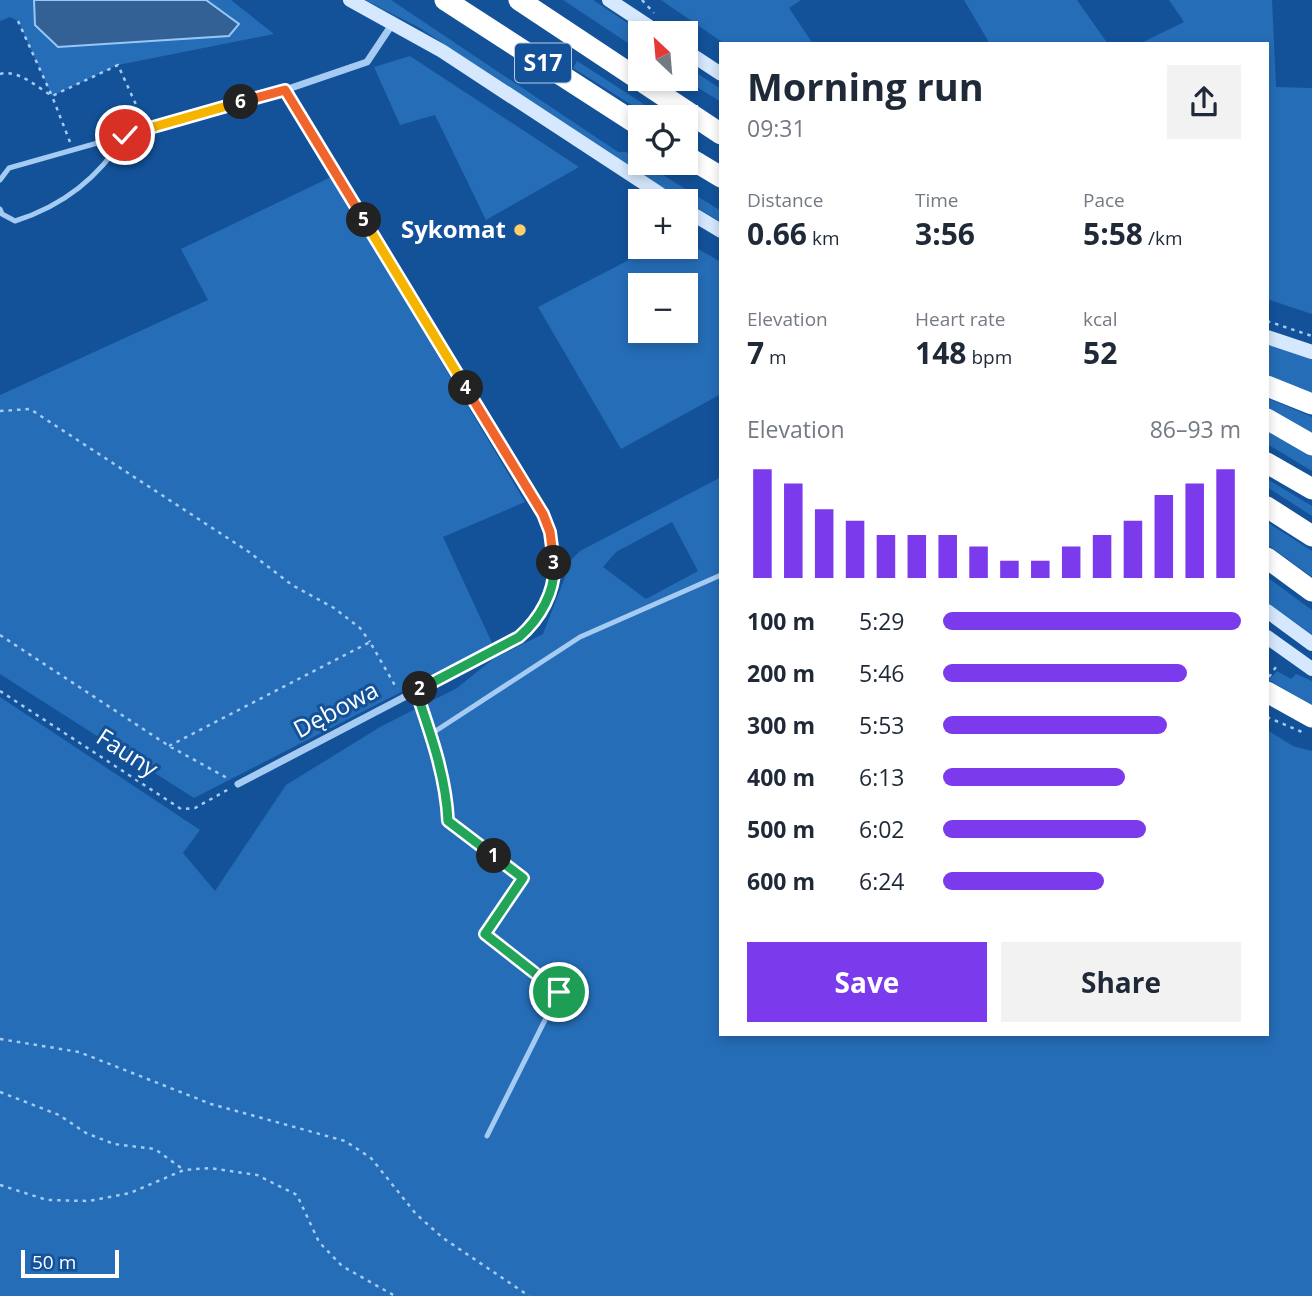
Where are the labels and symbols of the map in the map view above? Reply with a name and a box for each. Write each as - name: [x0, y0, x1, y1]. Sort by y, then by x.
- north arrow: [628, 21, 698, 91]
- road number: S17: [515, 44, 571, 82]
- pin: 6: [224, 84, 258, 119]
- pin: [95, 105, 155, 165]
- pin: 5: [346, 202, 382, 238]
- place label: Sykomat: [401, 212, 506, 245]
- marker: Sykomat: [512, 222, 528, 238]
- pin: 4: [448, 370, 484, 406]
- pin: 3: [536, 546, 572, 580]
- pin: 2: [402, 672, 438, 706]
- street label: Dębowa: [287, 673, 384, 745]
- street label: Fauny: [91, 720, 166, 784]
- pin: 1: [476, 838, 512, 874]
- pin: [529, 962, 589, 1022]
- scale bar: [21, 1247, 119, 1279]

